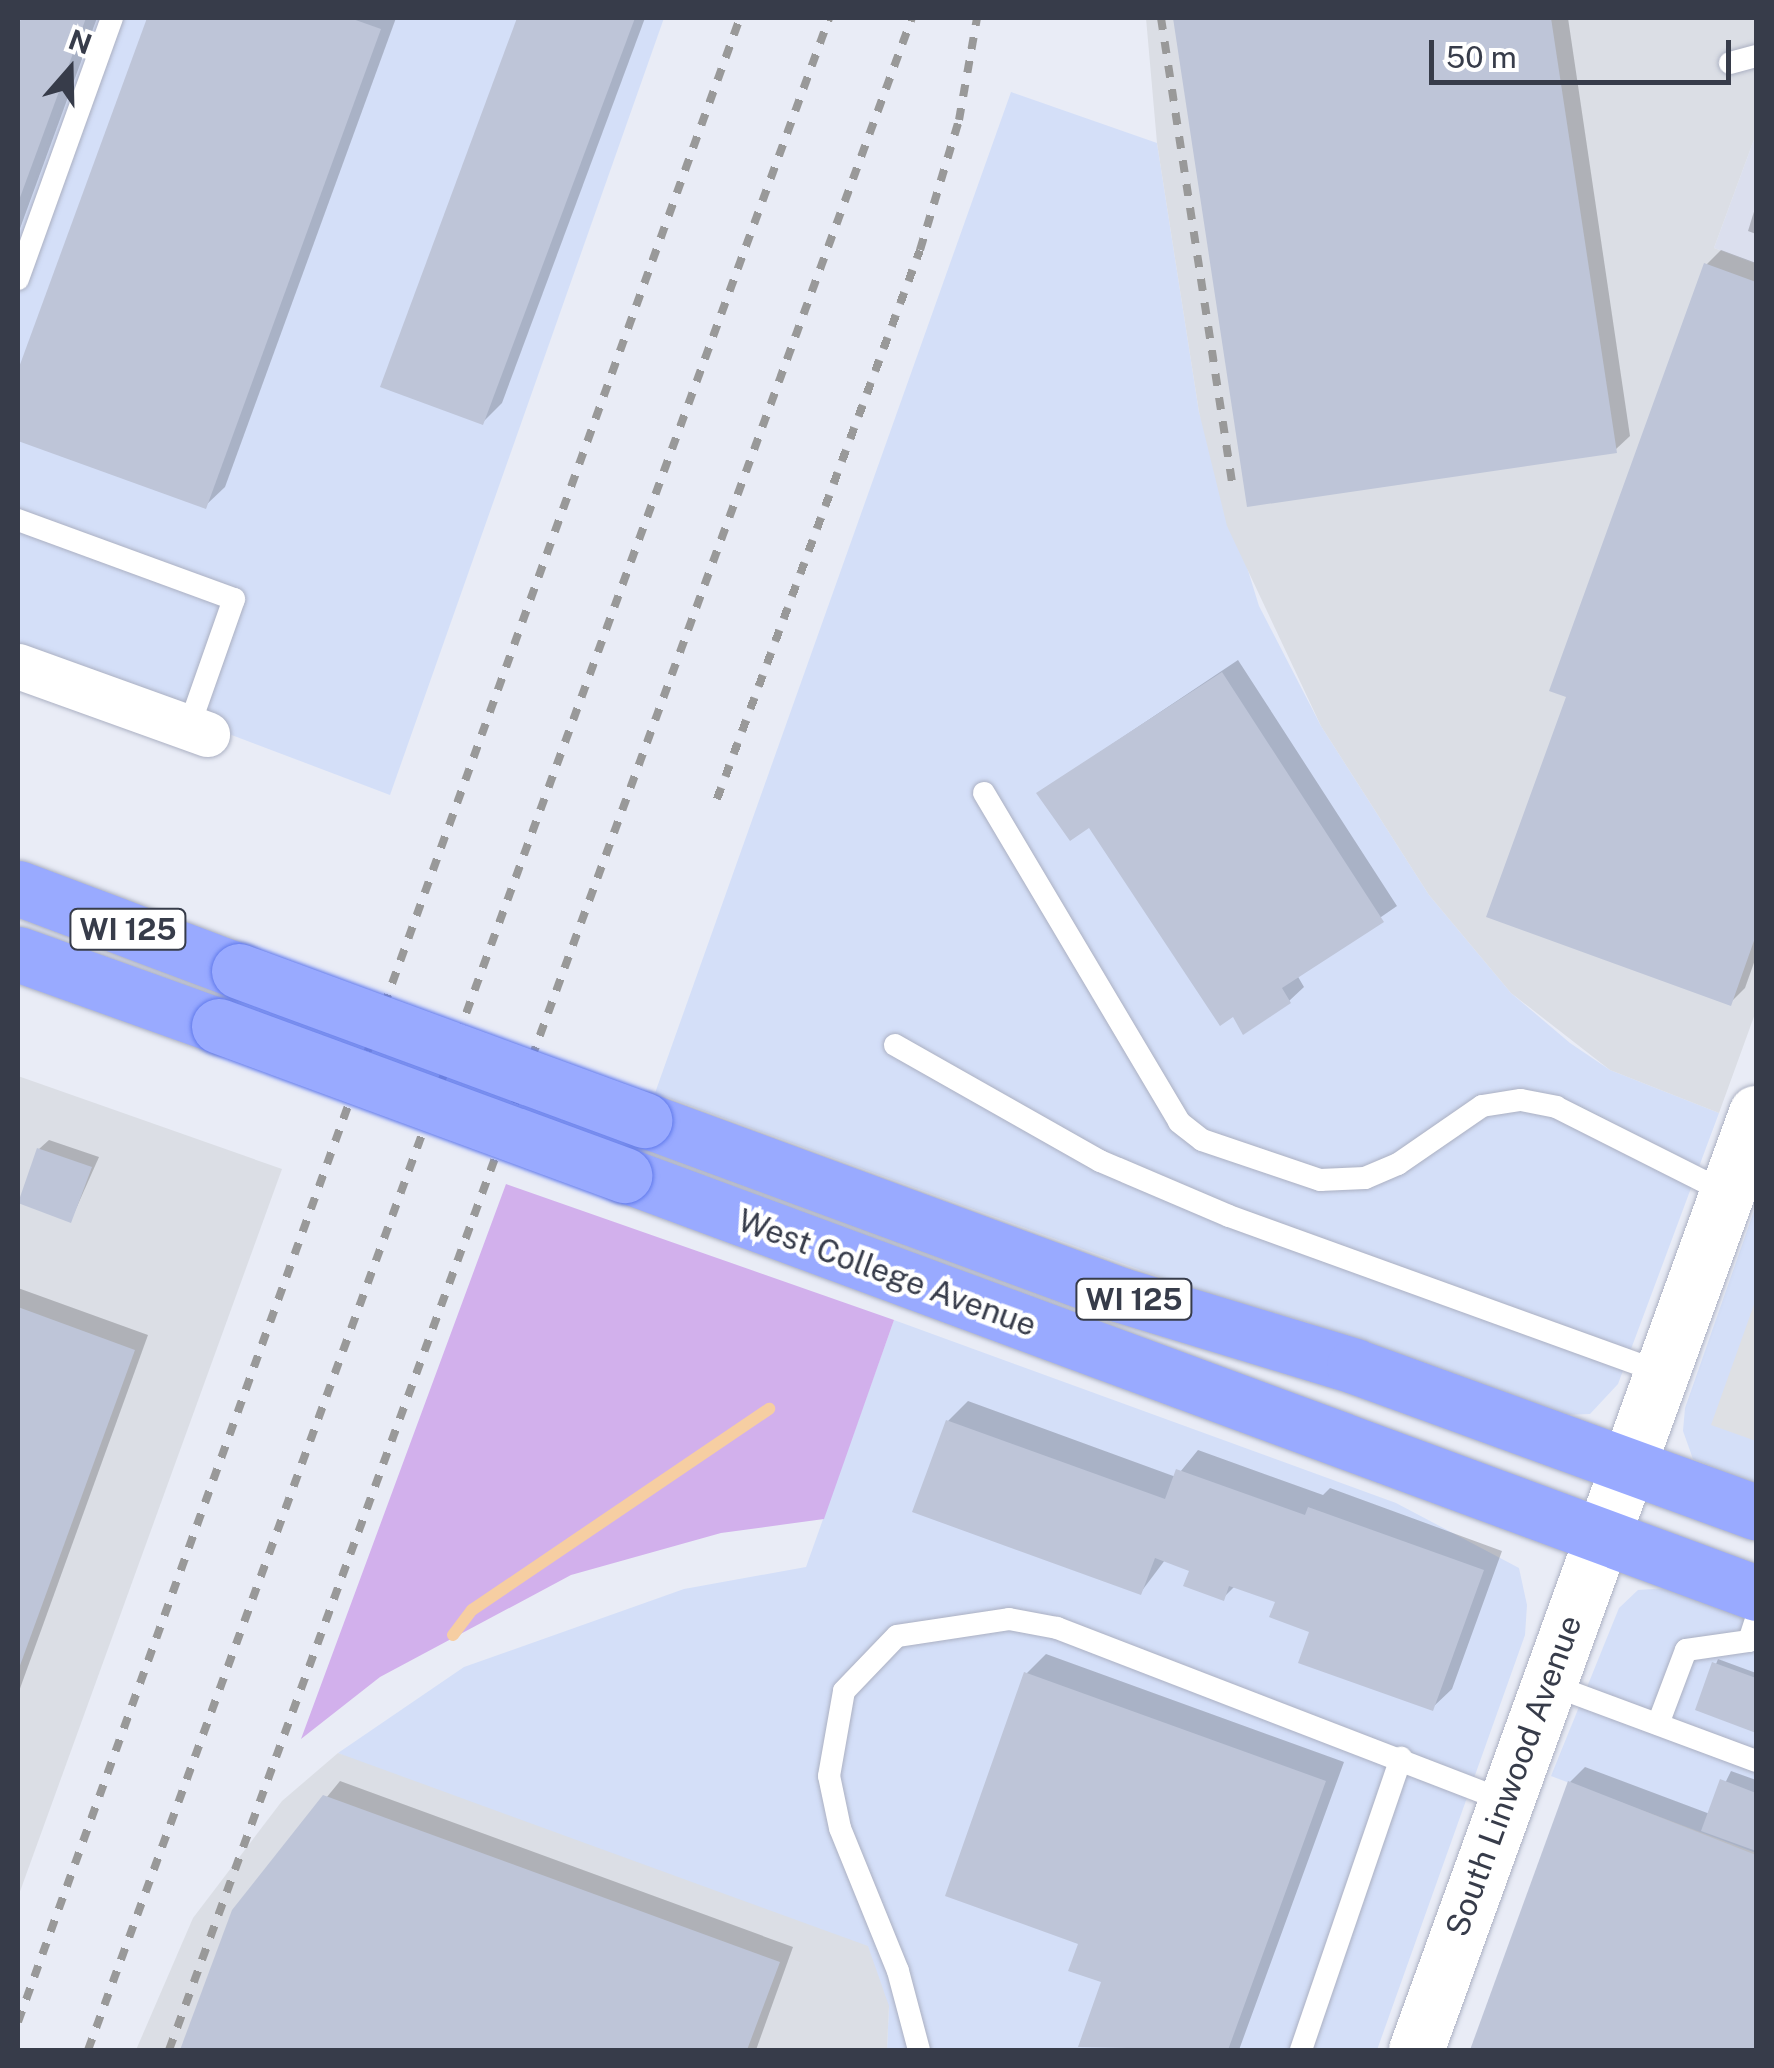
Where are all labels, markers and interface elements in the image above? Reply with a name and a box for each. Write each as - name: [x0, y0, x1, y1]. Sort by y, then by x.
- north arrow: [20, 20, 120, 120]
- scale bar: [1434, 20, 1736, 82]
- text: N: [64, 22, 96, 61]
- text: 50 m: [1446, 39, 1517, 75]
- road number: WI 125: [68, 904, 188, 954]
- street label: West College Avenue: [733, 1201, 1041, 1345]
- road number: WI 125: [1074, 1274, 1194, 1324]
- street label: South Linwood Avenue: [1438, 1610, 1590, 1942]

